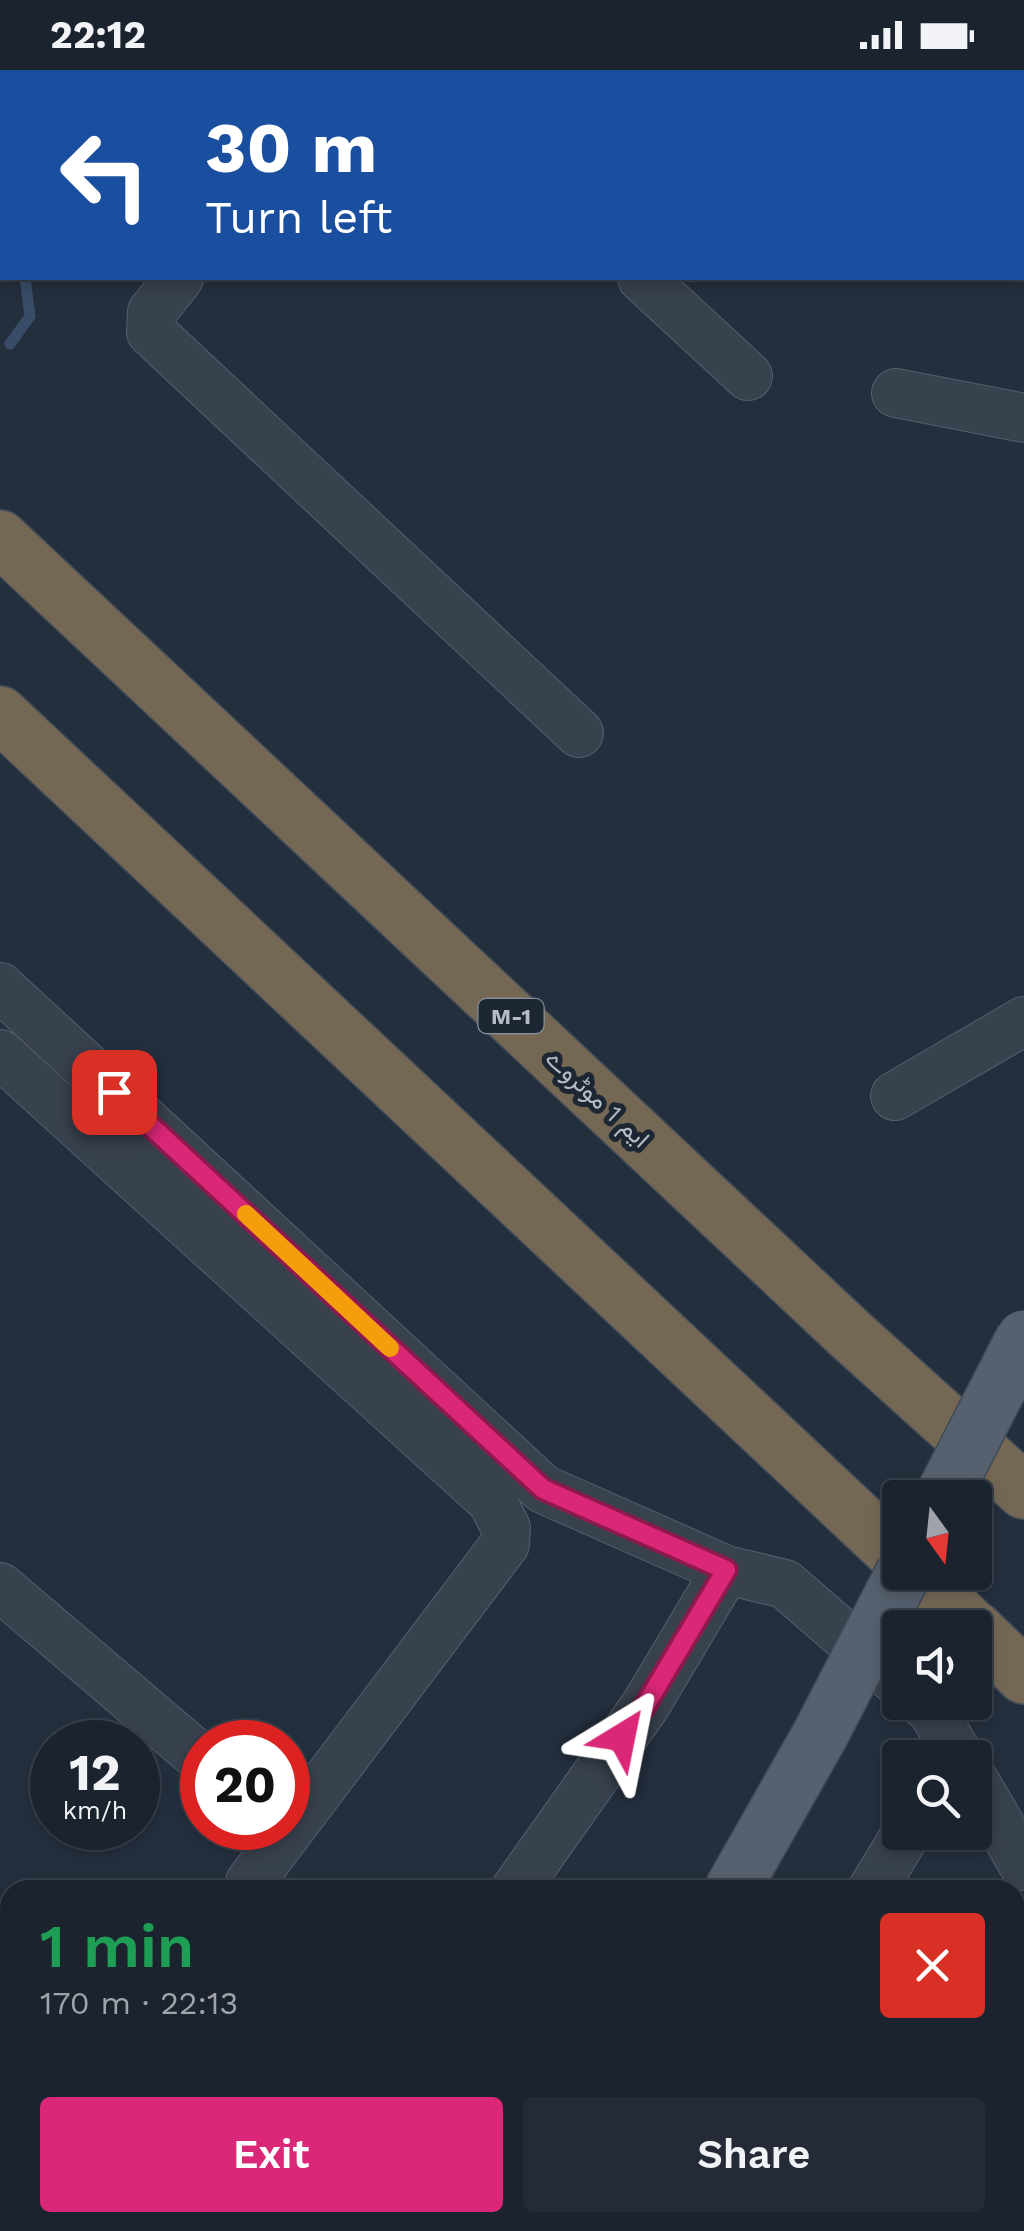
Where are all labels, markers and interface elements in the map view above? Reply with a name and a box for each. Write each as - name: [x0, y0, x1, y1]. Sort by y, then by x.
- text: 22:12: [50, 13, 146, 57]
- text: 30 m: [205, 107, 377, 189]
- icon: left: [40, 110, 170, 240]
- text: Turn left: [205, 191, 392, 244]
- road number: M-1: [478, 999, 544, 1033]
- street label: ایم 1 موٹروے: [539, 1043, 655, 1155]
- pin: [72, 1050, 157, 1135]
- icon: arrive: [87, 1065, 142, 1120]
- north arrow: [882, 1480, 992, 1590]
- map controls: [882, 1480, 992, 1850]
- button: sound: [882, 1610, 992, 1720]
- position arrow: [570, 1685, 674, 1789]
- speed limit sign: 20: [180, 1720, 310, 1850]
- button: search: [882, 1740, 992, 1850]
- text: 12: [69, 1743, 121, 1802]
- text: km/h: [63, 1796, 127, 1825]
- text: 1 min: [40, 1911, 194, 1982]
- button: close: [880, 1913, 985, 2018]
- text: 170 m · 22:13: [40, 1984, 238, 2022]
- button: Exit: [40, 2097, 503, 2212]
- button: Share: [523, 2097, 985, 2212]

